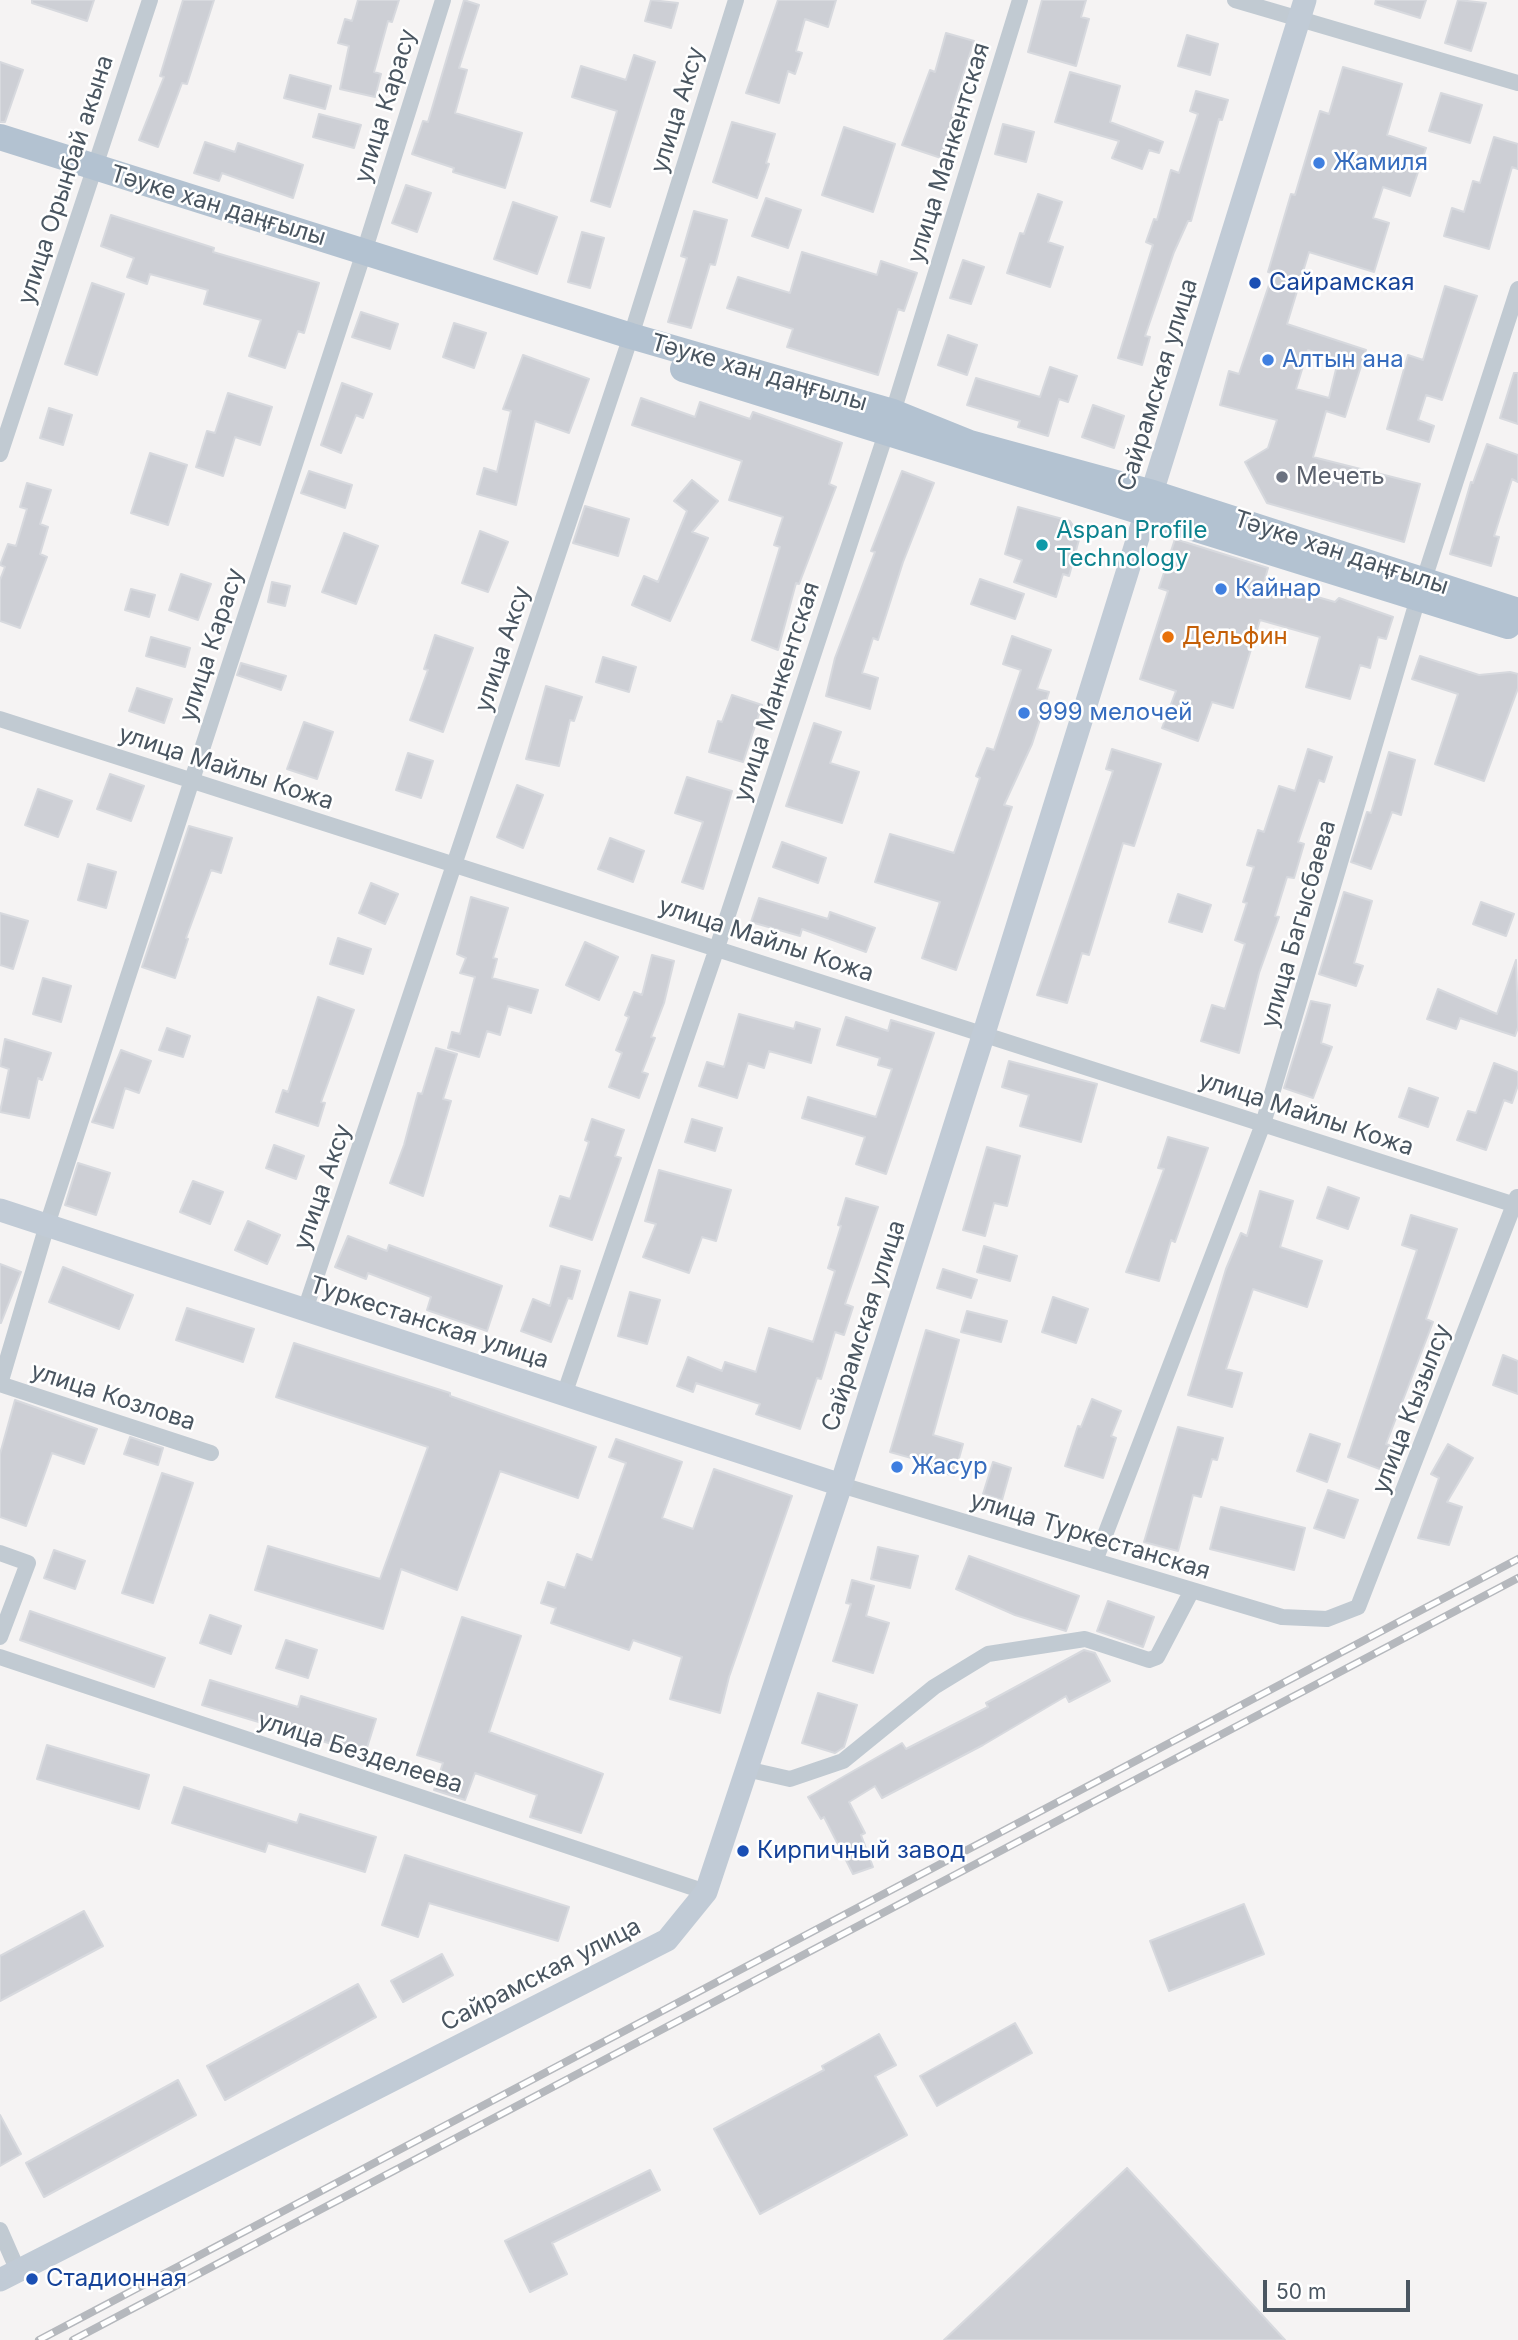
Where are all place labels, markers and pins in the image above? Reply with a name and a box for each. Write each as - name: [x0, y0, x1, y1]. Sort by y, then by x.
- place label: Жамиля: [1333, 149, 1428, 177]
- marker: Жамиля: [1311, 155, 1327, 171]
- place label: Сайрамская: [1269, 269, 1415, 297]
- marker: Сайрамская: [1247, 275, 1263, 291]
- place label: Алтын ана: [1282, 346, 1404, 374]
- marker: Алтын ана: [1260, 352, 1276, 368]
- place label: Мечеть: [1296, 463, 1385, 491]
- marker: Мечеть: [1274, 469, 1290, 485]
- place label: Aspan Profile Technology: [1056, 517, 1207, 573]
- marker: Aspan Profile Technology: [1034, 537, 1050, 553]
- place label: Кайнар: [1235, 575, 1321, 603]
- marker: Кайнар: [1213, 581, 1229, 597]
- place label: Дельфин: [1182, 623, 1288, 651]
- marker: Дельфин: [1160, 629, 1176, 645]
- place label: 999 мелочей: [1038, 699, 1192, 727]
- marker: 999 мелочей: [1016, 705, 1032, 721]
- place label: Жасур: [911, 1453, 988, 1481]
- marker: Жасур: [889, 1459, 905, 1475]
- place label: Кирпичный завод: [757, 1837, 965, 1865]
- marker: Кирпичный завод: [735, 1843, 751, 1859]
- place label: Стадионная: [46, 2265, 187, 2293]
- marker: Стадионная: [24, 2271, 40, 2287]

